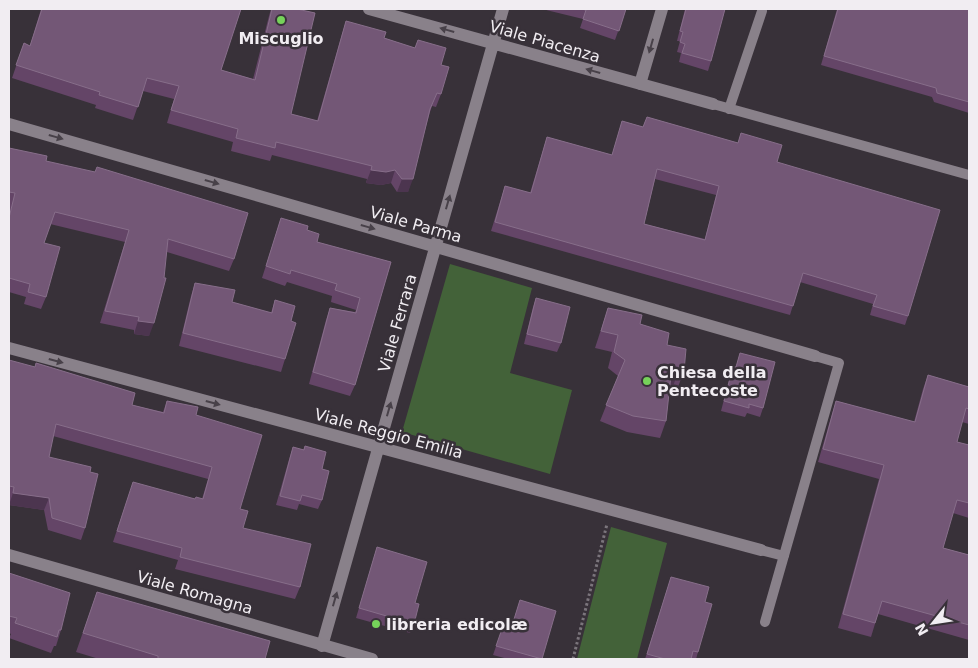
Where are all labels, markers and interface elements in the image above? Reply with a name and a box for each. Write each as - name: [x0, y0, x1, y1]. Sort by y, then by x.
- marker: Miscuglio: [275, 14, 287, 26]
- street label: Viale Piacenza: [487, 17, 603, 66]
- one-way arrow: [439, 26, 454, 34]
- place label: Miscuglio: [238, 29, 324, 48]
- one-way arrow: [647, 39, 655, 54]
- one-way arrow: [586, 67, 601, 75]
- one-way arrow: [48, 134, 63, 142]
- one-way arrow: [204, 179, 219, 187]
- one-way arrow: [445, 194, 453, 209]
- street label: Viale Parma: [368, 202, 464, 247]
- one-way arrow: [361, 224, 376, 232]
- street label: Viale Ferrara: [374, 272, 421, 375]
- one-way arrow: [48, 357, 63, 365]
- place label: Chiesa della Pentecoste: [657, 363, 766, 400]
- marker: Chiesa della Pentecoste: [641, 375, 653, 387]
- one-way arrow: [205, 399, 220, 407]
- one-way arrow: [386, 401, 394, 416]
- street label: Viale Reggio Emilia: [313, 405, 465, 462]
- street label: Viale Romagna: [135, 567, 255, 618]
- one-way arrow: [331, 591, 339, 606]
- north arrow: [908, 598, 958, 648]
- place label: libreria edicolæ: [386, 615, 527, 634]
- marker: libreria edicolæ: [370, 618, 382, 630]
- text: N: [912, 620, 932, 639]

